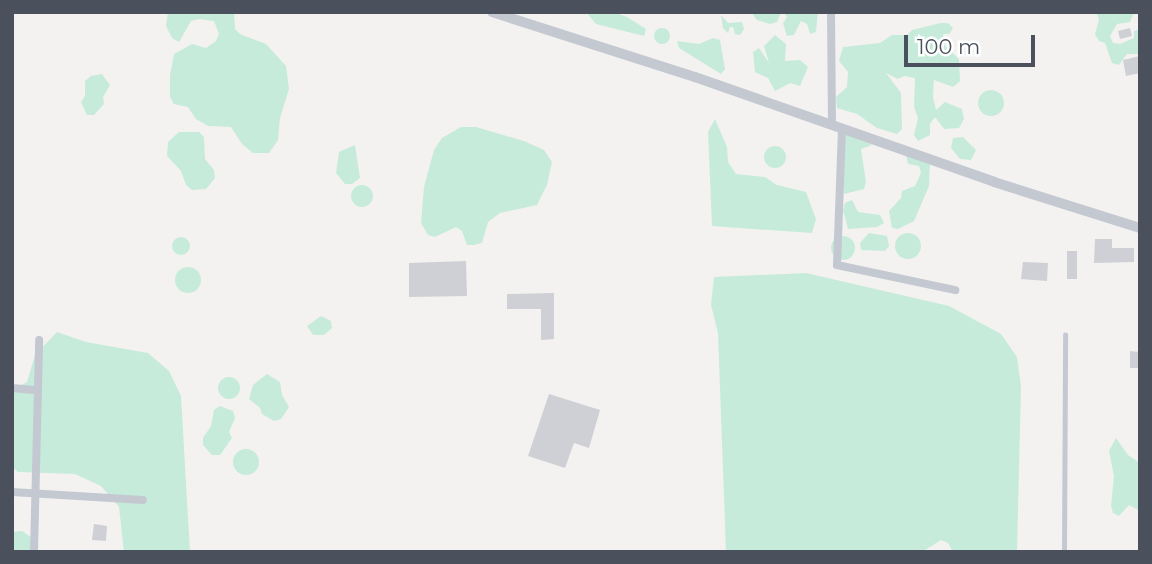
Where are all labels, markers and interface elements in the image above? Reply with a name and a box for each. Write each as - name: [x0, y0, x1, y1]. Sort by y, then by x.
- scale bar: [907, 21, 1038, 65]
- text: 100 m: [917, 34, 980, 59]

